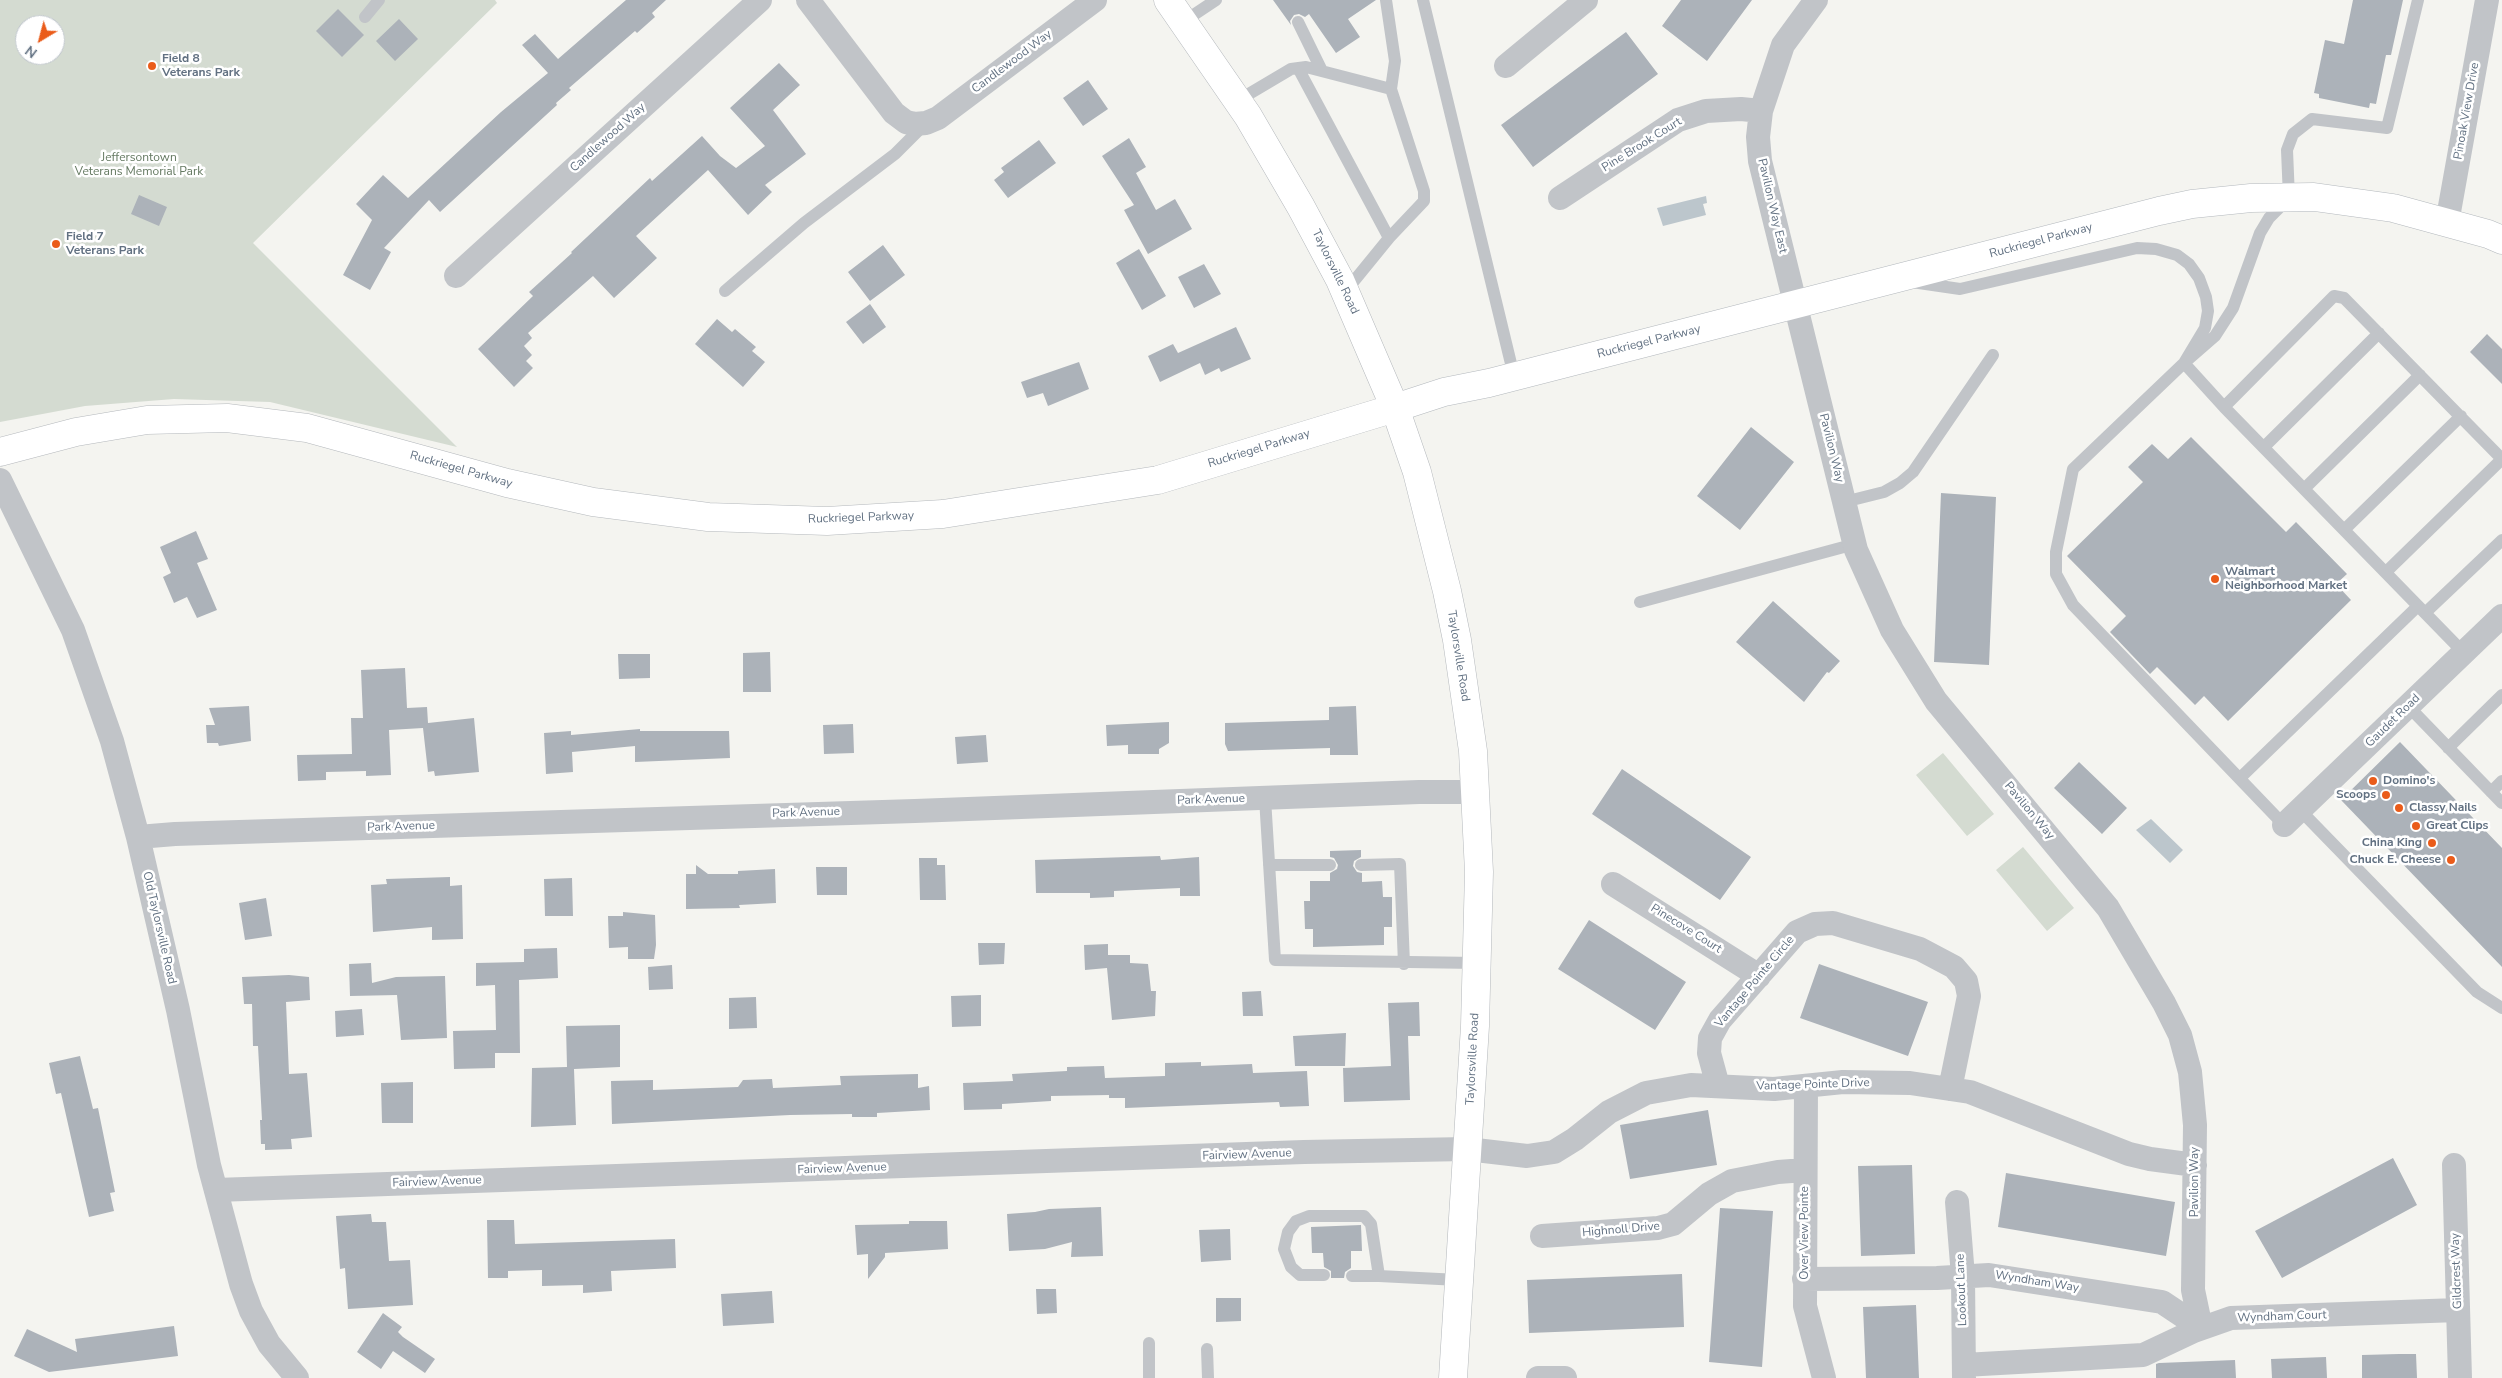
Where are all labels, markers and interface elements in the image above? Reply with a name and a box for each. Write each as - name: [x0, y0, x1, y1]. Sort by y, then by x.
- north arrow: [15, 15, 65, 65]
- street label: Candlewood Way: [969, 27, 1055, 97]
- text: N: [21, 41, 41, 62]
- place label: Field 8 Veterans Park: [162, 52, 240, 80]
- marker: Field 8 Veterans Park: [146, 60, 158, 72]
- street label: Pinoak View Drive: [2451, 61, 2483, 161]
- street label: Candlewood Way: [567, 100, 649, 176]
- street label: Pine Brook Court: [1599, 115, 1685, 175]
- park label: Jeffersontown Veterans Memorial Park: [75, 151, 203, 179]
- street label: Pavilion Way East: [1754, 157, 1790, 255]
- street label: Ruckriegel Parkway: [1988, 220, 2094, 262]
- street label: Taylorsville Road: [1308, 227, 1362, 317]
- place label: Field 7 Veterans Park: [66, 230, 144, 258]
- marker: Field 7 Veterans Park: [50, 238, 62, 250]
- street label: Ruckriegel Parkway: [1596, 322, 1702, 362]
- street label: Pavilion Way: [1815, 412, 1847, 484]
- street label: Ruckriegel Parkway: [1206, 427, 1312, 471]
- street label: Ruckriegel Parkway: [408, 448, 514, 492]
- street label: Ruckriegel Parkway: [808, 509, 914, 527]
- place label: Walmart Neighborhood Market: [2225, 565, 2347, 593]
- marker: Walmart Neighborhood Market: [2209, 573, 2221, 585]
- street label: Taylorsville Road: [1444, 609, 1472, 703]
- street label: Gaudet Road: [2363, 691, 2423, 751]
- place label: Domino's: [2383, 774, 2435, 788]
- marker: Domino's: [2367, 775, 2379, 787]
- street label: Pavilion Way: [2001, 779, 2057, 843]
- place label: Scoops: [2336, 788, 2376, 802]
- marker: Scoops: [2380, 789, 2392, 801]
- street label: Park Avenue: [1177, 792, 1245, 808]
- place label: Classy Nails: [2409, 801, 2477, 815]
- marker: Classy Nails: [2393, 802, 2405, 814]
- street label: Park Avenue: [772, 805, 840, 821]
- street label: Park Avenue: [367, 819, 435, 835]
- place label: Great Clips: [2426, 819, 2488, 833]
- marker: Great Clips: [2410, 820, 2422, 832]
- place label: China King: [2362, 836, 2422, 850]
- marker: China King: [2426, 837, 2438, 849]
- place label: Chuck E. Cheese: [2350, 853, 2441, 867]
- marker: Chuck E. Cheese: [2445, 854, 2457, 866]
- street label: Old Taylorsville Road: [139, 870, 179, 986]
- street label: Pinecove Court: [1648, 901, 1724, 957]
- street label: Vantage Pointe Circle: [1712, 933, 1798, 1031]
- street label: Taylorsville Road: [1463, 1013, 1483, 1105]
- street label: Vantage Pointe Drive: [1756, 1076, 1870, 1094]
- street label: Fairview Avenue: [1202, 1146, 1292, 1164]
- street label: Pavilion Way: [2188, 1147, 2202, 1217]
- street label: Fairview Avenue: [797, 1160, 887, 1178]
- street label: Fairview Avenue: [392, 1173, 482, 1191]
- street label: Over View Pointe: [1798, 1186, 1812, 1280]
- street label: Highnoll Drive: [1582, 1219, 1660, 1241]
- street label: Gildcrest Way: [2448, 1233, 2466, 1309]
- street label: Lookout Lane: [1954, 1254, 1970, 1326]
- street label: Wyndham Way: [1994, 1268, 2080, 1296]
- street label: Wyndham Court: [2237, 1308, 2327, 1326]

